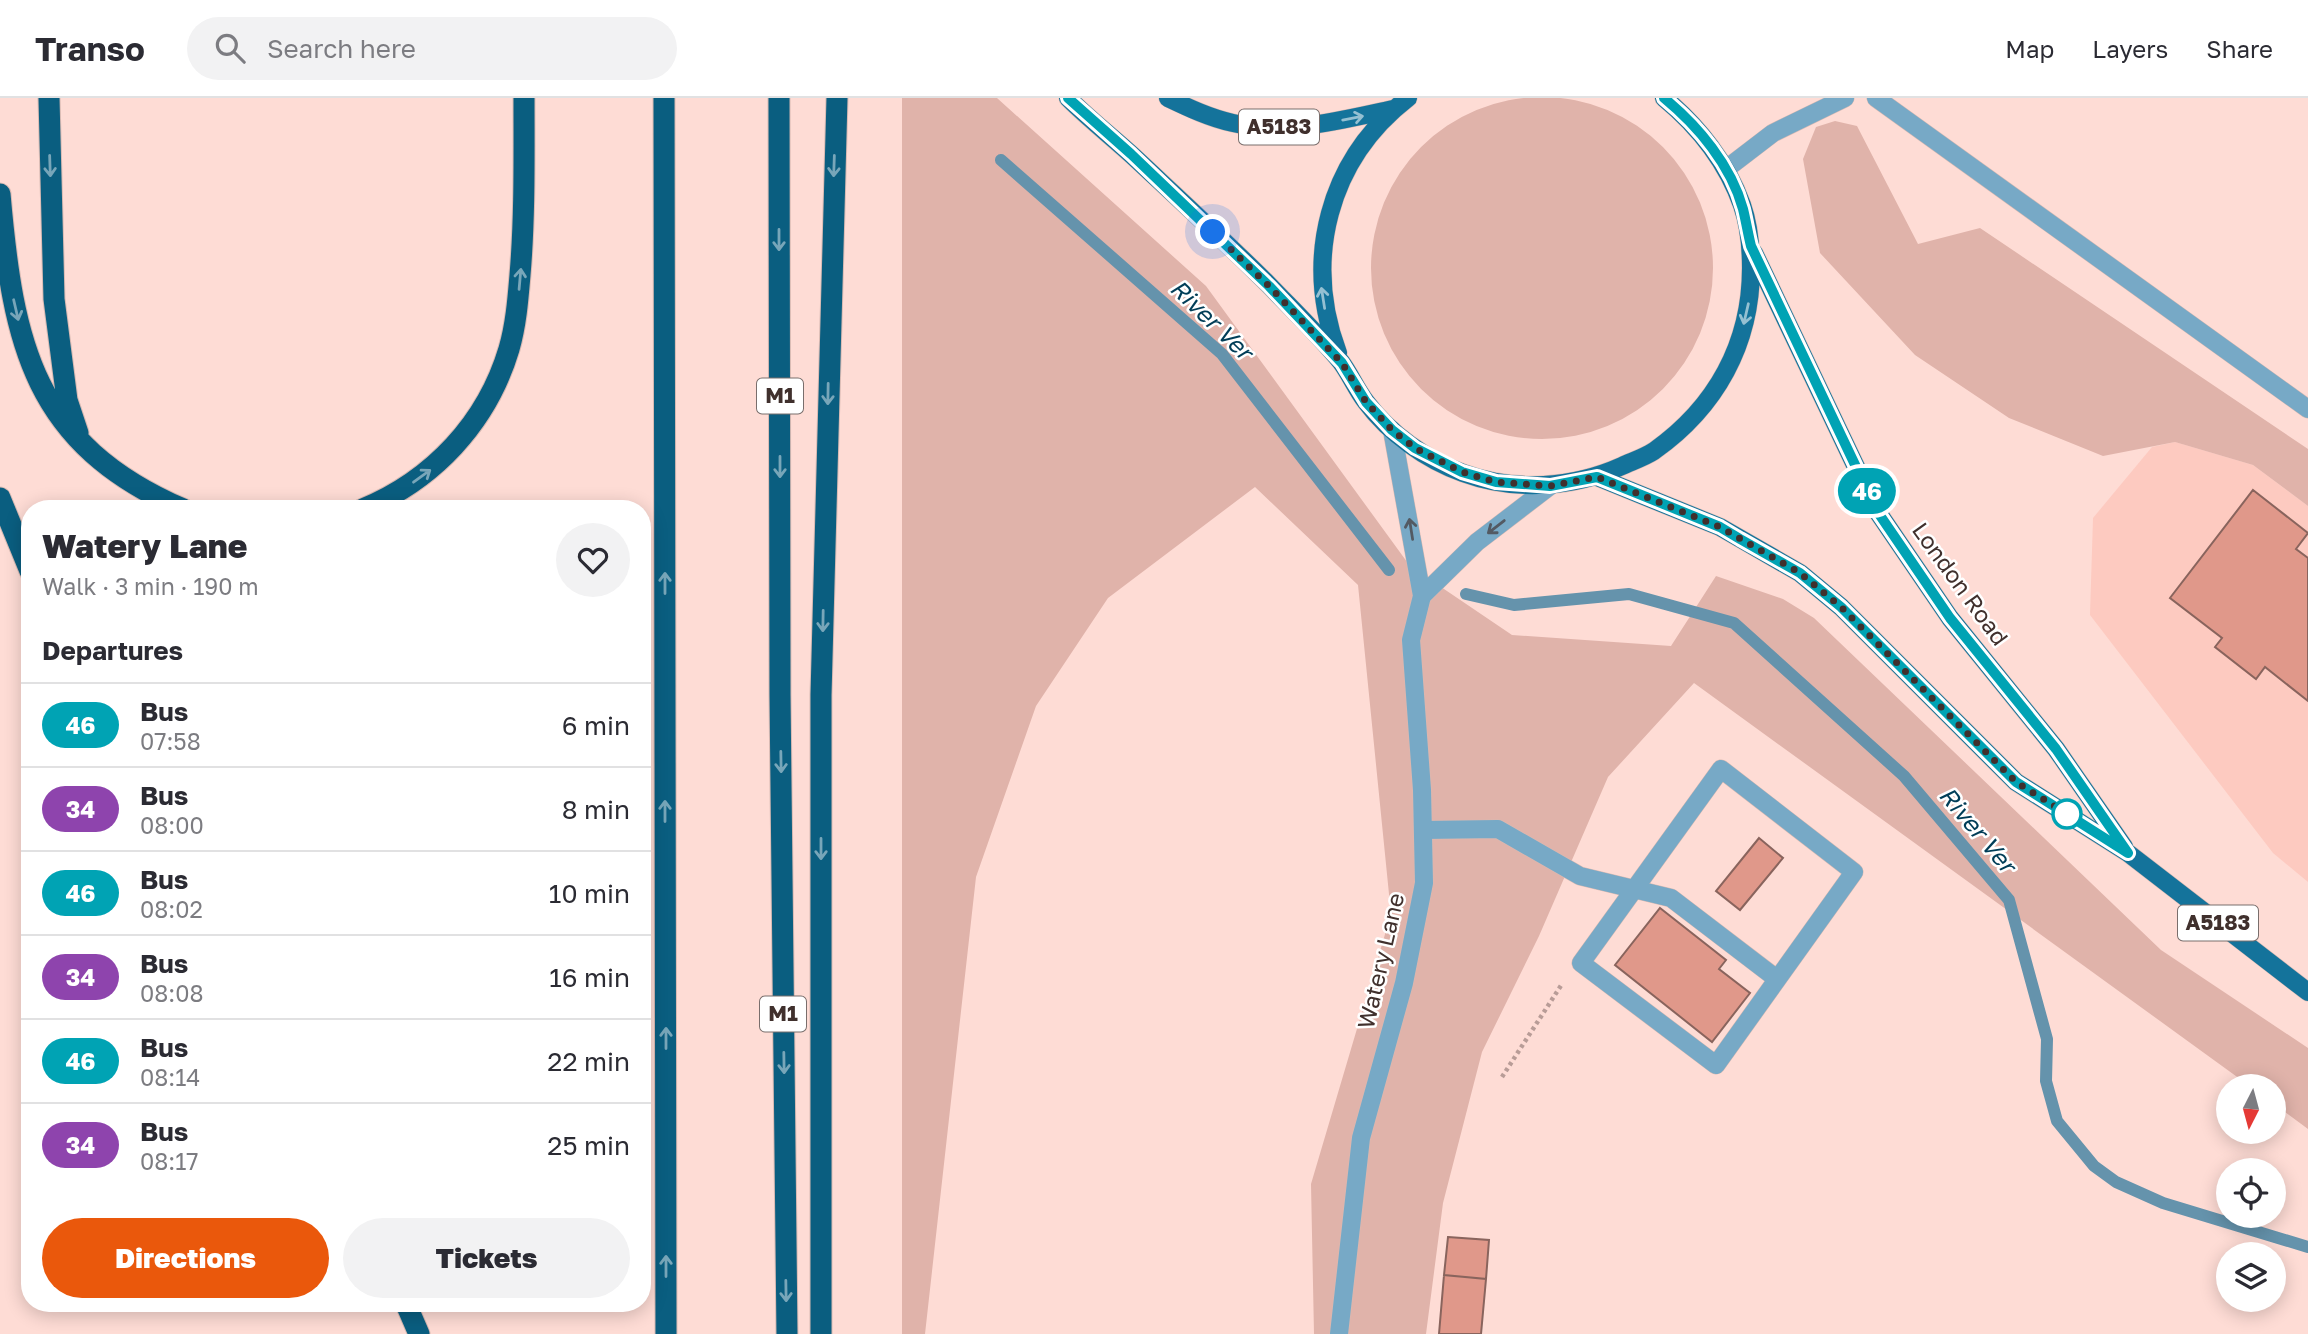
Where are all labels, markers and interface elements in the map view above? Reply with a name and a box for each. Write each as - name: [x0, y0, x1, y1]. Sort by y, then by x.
- search box: [187, 17, 677, 80]
- text: Transo: [35, 29, 145, 68]
- icon: search: [211, 29, 249, 67]
- text: Search here: [267, 33, 416, 64]
- text: Map: [2005, 34, 2054, 63]
- text: Layers: [2092, 34, 2168, 63]
- text: Share: [2206, 34, 2273, 63]
- road number: A5183: [1239, 110, 1319, 144]
- one-way arrow: [1341, 110, 1364, 124]
- one-way arrow: [43, 154, 56, 177]
- one-way arrow: [828, 154, 841, 177]
- your location: [1195, 214, 1230, 249]
- one-way arrow: [772, 228, 786, 251]
- one-way arrow: [514, 268, 527, 291]
- water label: River Ver: [1165, 273, 1262, 368]
- one-way arrow: [1317, 287, 1330, 309]
- one-way arrow: [10, 298, 24, 321]
- one-way arrow: [1739, 302, 1753, 325]
- road number: M1: [757, 378, 803, 414]
- one-way arrow: [822, 382, 835, 405]
- one-way arrow: [773, 455, 787, 478]
- one-way arrow: [412, 468, 430, 483]
- line badge: 46: [1836, 468, 1898, 514]
- text: 46: [1852, 476, 1882, 505]
- street label: London Road: [1907, 517, 2015, 650]
- one-way arrow: [1404, 518, 1417, 541]
- one-way arrow: [1487, 520, 1505, 535]
- button: heart: [556, 523, 630, 597]
- text: Watery Lane: [42, 526, 247, 565]
- text: Walk · 3 min · 190 m: [42, 572, 259, 600]
- one-way arrow: [658, 572, 672, 595]
- one-way arrow: [816, 609, 829, 632]
- text: Departures: [42, 635, 183, 666]
- text: Bus: [140, 696, 188, 727]
- text: 46: [65, 710, 96, 739]
- text: 6 min: [562, 710, 630, 741]
- text: 07:58: [140, 727, 201, 755]
- one-way arrow: [774, 751, 787, 774]
- text: Bus: [140, 780, 188, 811]
- water label: River Ver: [1934, 780, 2025, 881]
- text: 34: [66, 794, 95, 823]
- text: 8 min: [562, 794, 630, 825]
- unlabelled marker: [2052, 799, 2082, 829]
- one-way arrow: [658, 800, 672, 823]
- text: 08:00: [140, 811, 204, 839]
- one-way arrow: [814, 837, 828, 860]
- text: Bus: [140, 864, 188, 895]
- text: 46: [65, 878, 96, 907]
- text: 10 min: [549, 878, 630, 909]
- street label: Watery Lane: [1351, 890, 1409, 1031]
- text: 08:02: [140, 895, 203, 923]
- road number: A5183: [2178, 906, 2258, 940]
- text: Bus: [140, 948, 188, 979]
- text: 34: [66, 962, 95, 991]
- text: 16 min: [549, 962, 630, 993]
- text: 08:08: [140, 979, 203, 1007]
- road number: M1: [760, 996, 806, 1032]
- one-way arrow: [659, 1027, 673, 1050]
- text: Bus: [140, 1032, 188, 1063]
- text: 46: [65, 1046, 96, 1075]
- text: 22 min: [547, 1046, 630, 1077]
- one-way arrow: [777, 1052, 791, 1075]
- text: 08:14: [140, 1063, 200, 1091]
- north arrow: [2216, 1074, 2286, 1144]
- map controls: [2216, 1074, 2286, 1312]
- text: Bus: [140, 1116, 188, 1147]
- text: 34: [66, 1130, 95, 1159]
- text: 25 min: [547, 1130, 630, 1161]
- text: 08:17: [140, 1147, 199, 1175]
- button: locate: [2216, 1158, 2286, 1228]
- button: Directions: [42, 1218, 329, 1298]
- button: Tickets: [343, 1218, 630, 1298]
- button: layers: [2216, 1242, 2286, 1312]
- one-way arrow: [659, 1255, 673, 1278]
- one-way arrow: [779, 1279, 793, 1302]

